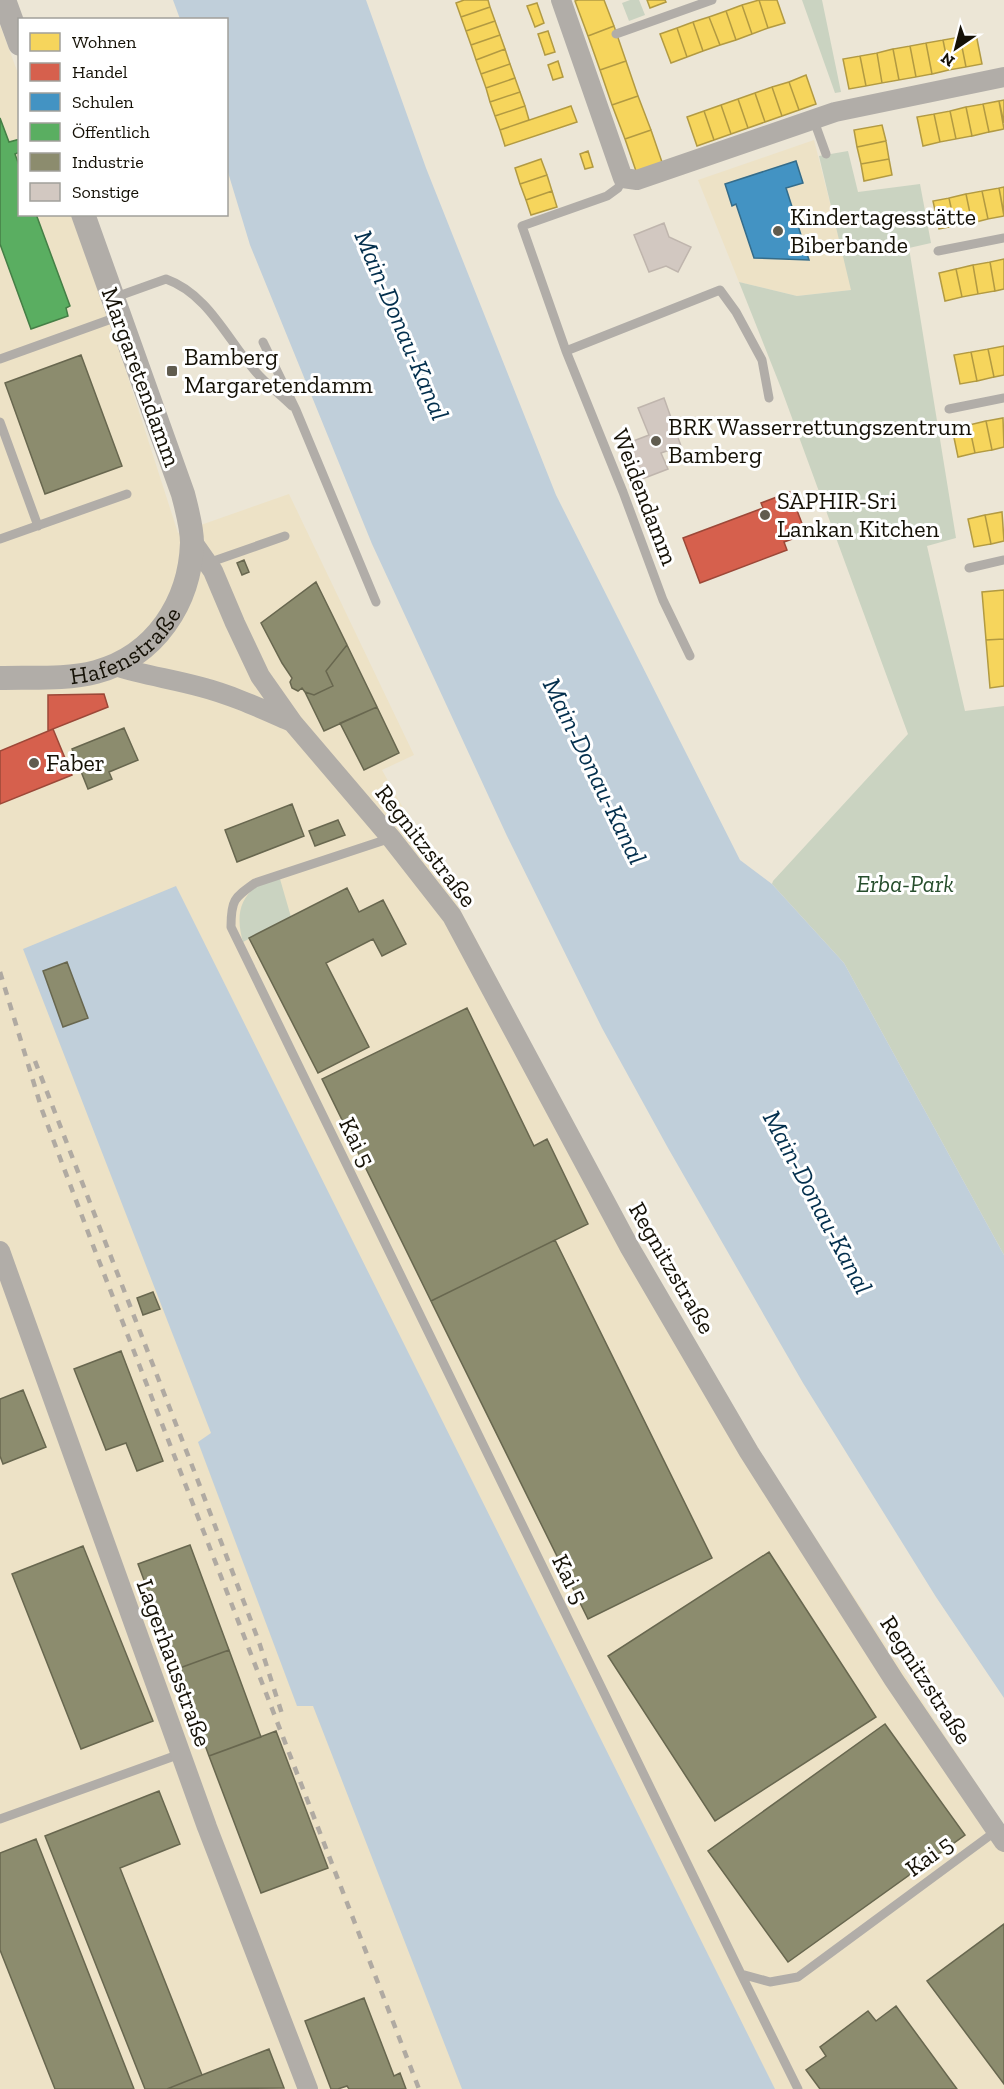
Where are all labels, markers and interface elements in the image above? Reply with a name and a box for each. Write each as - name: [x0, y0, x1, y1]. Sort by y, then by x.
- legend: [18, 18, 228, 216]
- north arrow: [926, 18, 986, 78]
- text: Wohnen: [72, 31, 137, 53]
- text: N: [937, 49, 958, 71]
- text: Handel: [72, 61, 128, 83]
- text: Schulen: [72, 91, 134, 113]
- text: Öffentlich: [72, 121, 150, 143]
- text: Industrie: [72, 151, 144, 173]
- text: Sonstige: [72, 181, 139, 203]
- place label: Kindertagesstätte Biberbande: [790, 202, 976, 259]
- marker: Kindertagesstätte Biberbande: [771, 224, 785, 238]
- water label: Main-Donau-Kanal: [348, 225, 456, 425]
- street label: Margaretendamm: [96, 283, 187, 471]
- place label: Bamberg Margaretendamm: [184, 342, 373, 399]
- marker: Bamberg Margaretendamm: [165, 364, 179, 378]
- place label: BRK Wasserrettungszentrum Bamberg: [668, 412, 972, 469]
- street label: Weidendamm: [606, 425, 685, 569]
- marker: BRK Wasserrettungszentrum Bamberg: [649, 434, 663, 448]
- place label: SAPHIR-Sri Lankan Kitchen: [777, 486, 940, 543]
- marker: SAPHIR-Sri Lankan Kitchen: [758, 508, 772, 522]
- street label: Hafenstraße: [68, 601, 187, 690]
- water label: Main-Donau-Kanal: [536, 673, 654, 869]
- place label: Faber: [46, 748, 105, 777]
- marker: Faber: [27, 756, 41, 770]
- street label: Regnitzstraße: [370, 779, 483, 913]
- park label: Erba-Park: [856, 869, 954, 898]
- water label: Main-Donau-Kanal: [756, 1105, 880, 1299]
- street label: Kai 5: [333, 1112, 382, 1171]
- street label: Regnitzstraße: [623, 1197, 722, 1339]
- street label: Kai 5: [546, 1549, 595, 1608]
- street label: Lagerhausstraße: [131, 1575, 218, 1751]
- street label: Regnitzstraße: [874, 1610, 979, 1749]
- street label: Kai 5: [899, 1829, 958, 1882]

